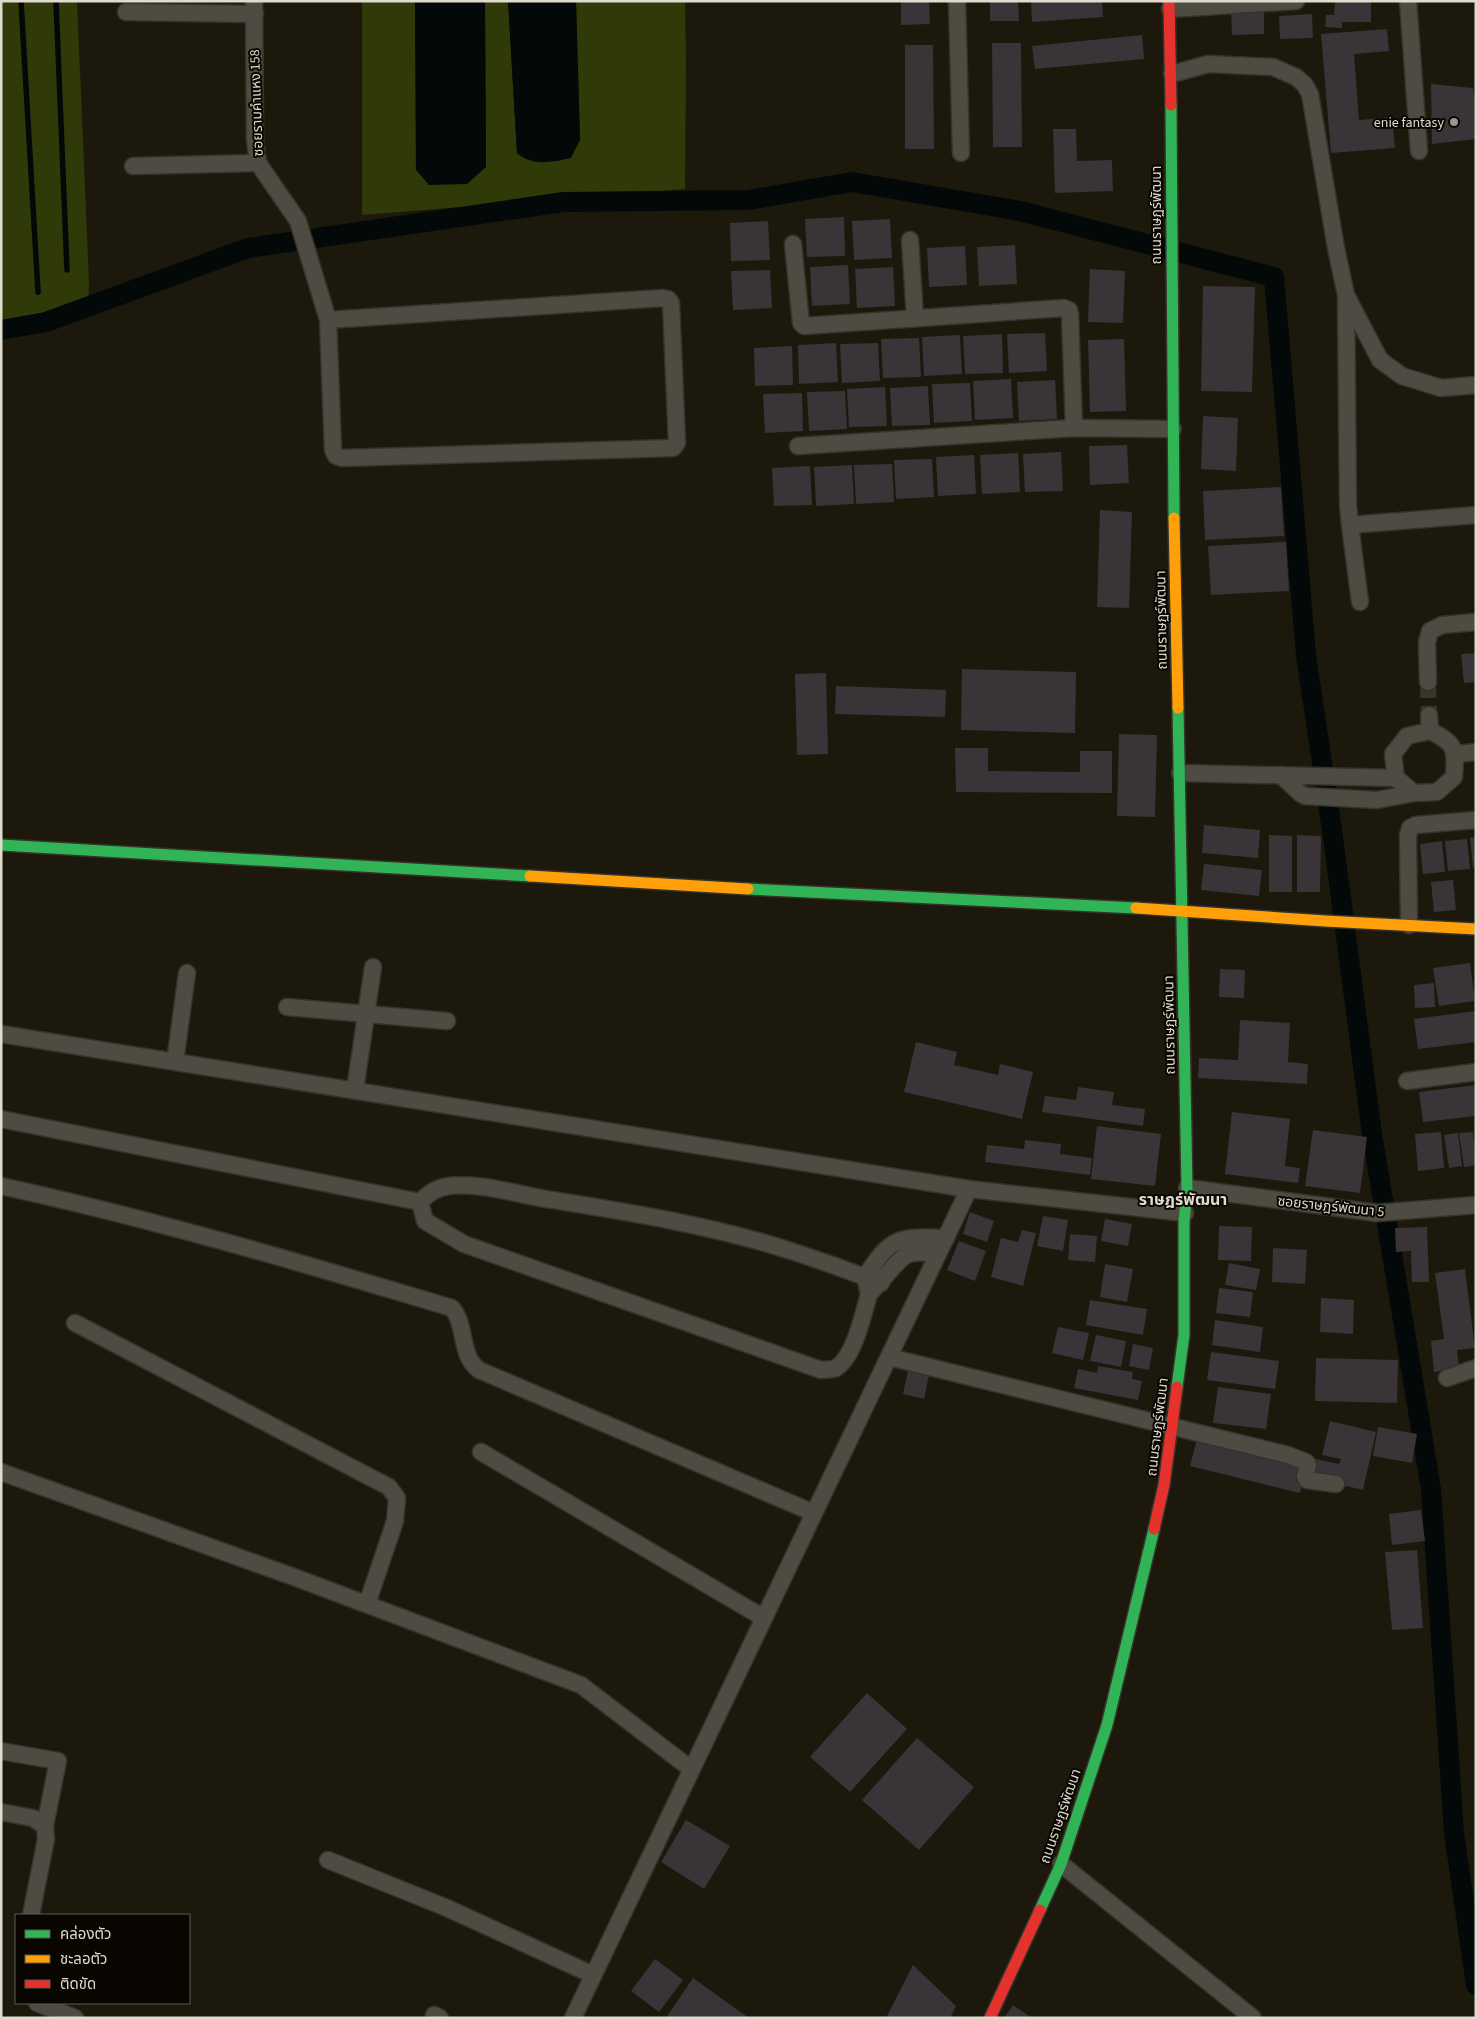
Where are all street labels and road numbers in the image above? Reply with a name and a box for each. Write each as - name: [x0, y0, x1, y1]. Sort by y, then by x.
- street label: ซอยรามคำแหง 158: [245, 49, 269, 157]
- street label: ถนนราษฏร์พัฒนา: [1147, 166, 1167, 264]
- street label: ถนนราษฏร์พัฒนา: [1151, 570, 1173, 670]
- street label: ถนนราษฏร์พัฒนา: [1159, 975, 1181, 1075]
- street label: ซอยราษฎร์พัฒนา 5: [1276, 1191, 1385, 1223]
- street label: ถนนราษฏร์พัฒนา: [1142, 1377, 1174, 1477]
- street label: ถนนราษฏร์พัฒนา: [1035, 1766, 1087, 1866]

